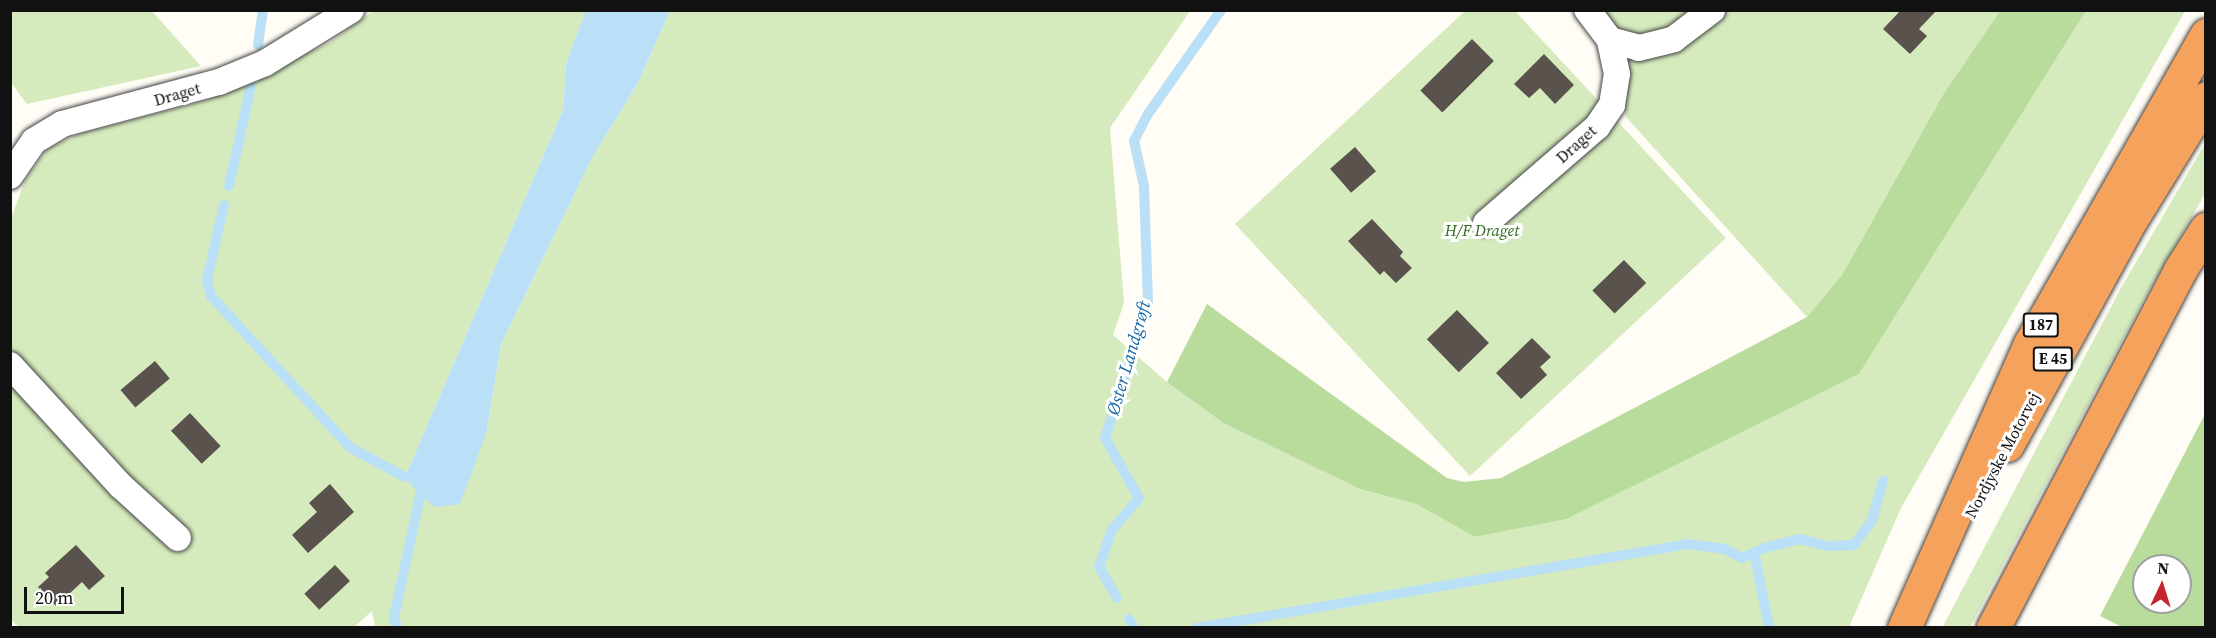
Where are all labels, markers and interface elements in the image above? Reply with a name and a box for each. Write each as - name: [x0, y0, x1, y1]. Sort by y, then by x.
- street label: Draget: [152, 78, 202, 110]
- street label: Draget: [1552, 121, 1600, 167]
- park label: H/F Draget: [1445, 220, 1519, 240]
- water label: Øster Landgrøft: [1102, 299, 1156, 417]
- road number: 187: [2022, 313, 2060, 337]
- road number: E 45: [2032, 347, 2074, 371]
- street label: Nordjyske Motorvej: [1961, 389, 2043, 521]
- north arrow: [2132, 554, 2192, 614]
- text: N: [2157, 557, 2170, 579]
- scale bar: [27, 575, 128, 613]
- text: 20 m: [35, 585, 73, 610]

